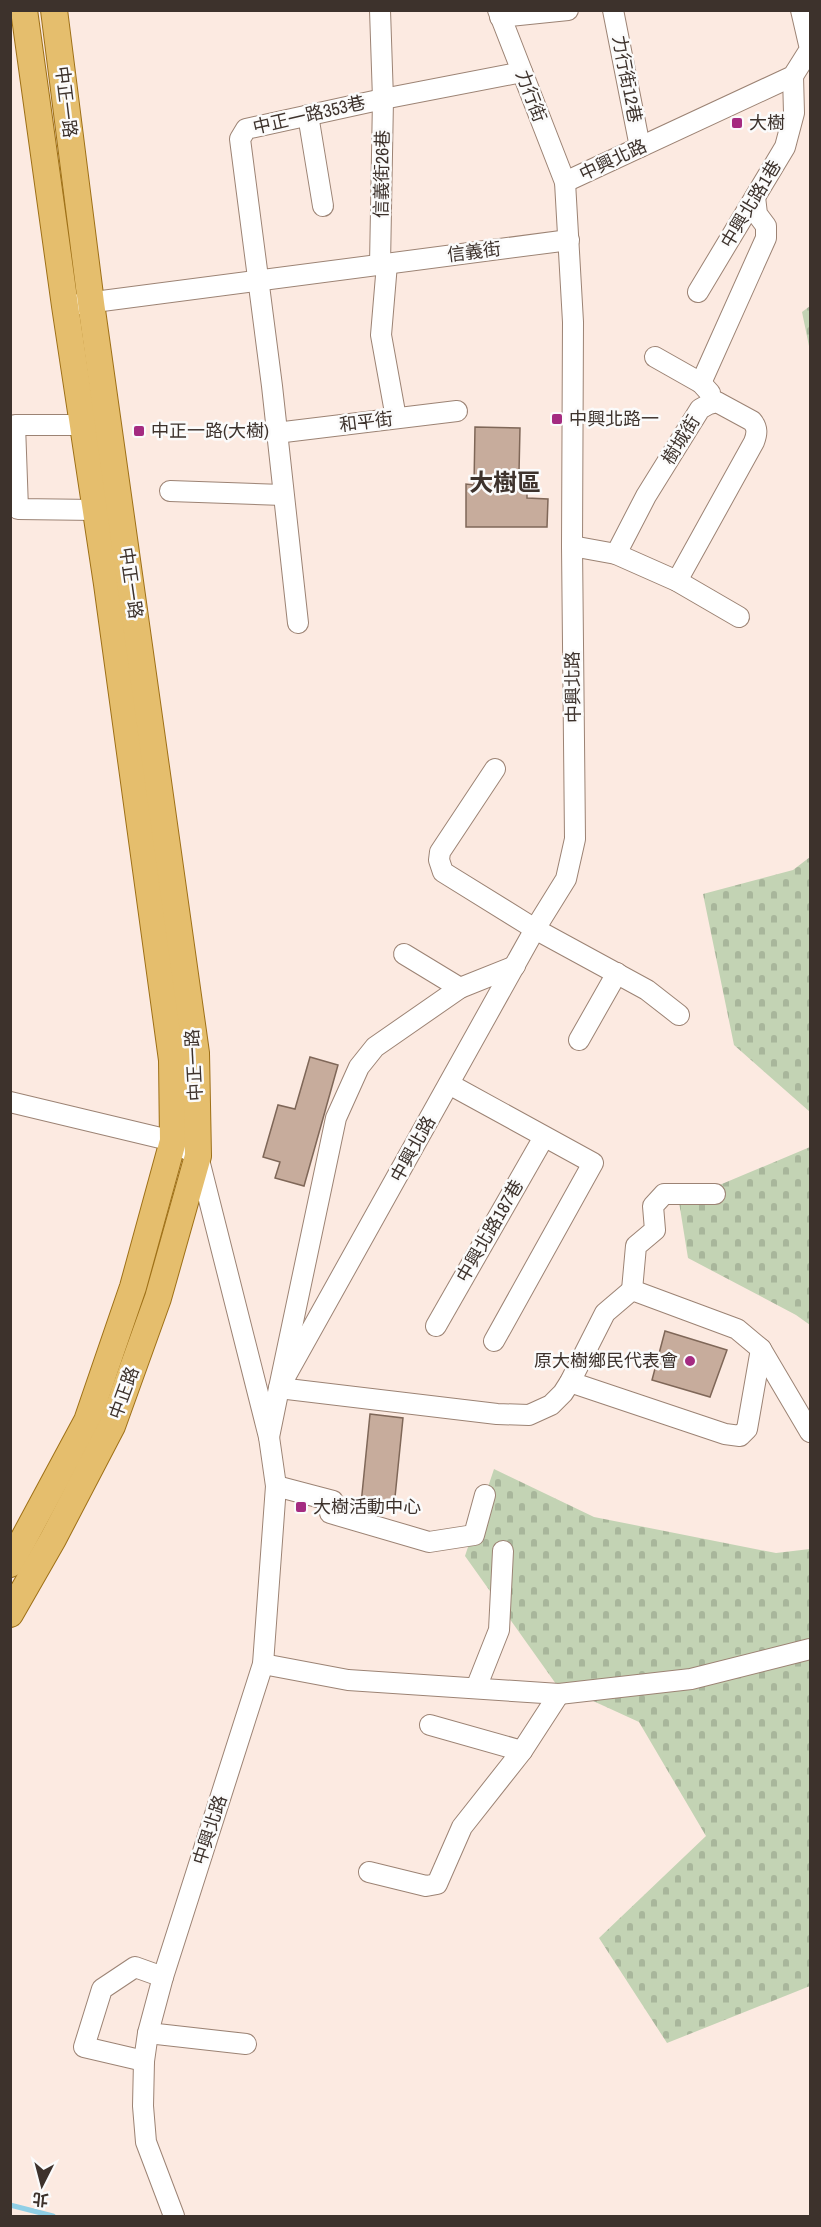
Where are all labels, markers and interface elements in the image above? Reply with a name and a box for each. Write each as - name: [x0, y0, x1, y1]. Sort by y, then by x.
- street label: 力行街12巷: [607, 33, 648, 125]
- street label: 中正一路: [50, 65, 83, 139]
- street label: 力行街: [510, 66, 553, 126]
- street label: 中正一路353巷: [250, 89, 368, 140]
- place label: 大樹: [749, 110, 785, 135]
- marker: 大樹: [730, 116, 744, 130]
- street label: 信義街26巷: [368, 130, 395, 218]
- street label: 中興北路: [575, 133, 651, 186]
- street label: 中興北路1巷: [715, 155, 787, 252]
- street label: 信義街: [446, 236, 502, 267]
- street label: 和平街: [338, 406, 394, 437]
- place label: 中興北路一: [569, 406, 659, 431]
- street label: 樹城街: [656, 410, 705, 469]
- marker: 中興北路一: [550, 412, 564, 426]
- place label: 中正一路(大樹): [151, 418, 269, 443]
- marker: 中正一路(大樹): [132, 424, 146, 438]
- district label: 大樹區: [469, 466, 541, 498]
- street label: 中正一路: [114, 546, 149, 620]
- street label: 中興北路: [559, 651, 586, 723]
- street label: 中正一路: [179, 1028, 208, 1102]
- street label: 中興北路: [384, 1111, 441, 1186]
- street label: 中興北路187巷: [450, 1175, 529, 1287]
- place label: 原大樹鄉民代表會: [534, 1348, 678, 1373]
- marker: 原大樹鄉民代表會: [683, 1354, 697, 1368]
- street label: 中正路: [103, 1363, 145, 1422]
- place label: 大樹活動中心: [313, 1494, 421, 1519]
- marker: 大樹活動中心: [294, 1500, 308, 1514]
- street label: 中興北路: [187, 1792, 233, 1868]
- north arrow: [12, 2155, 72, 2215]
- text: 北: [31, 2188, 50, 2212]

